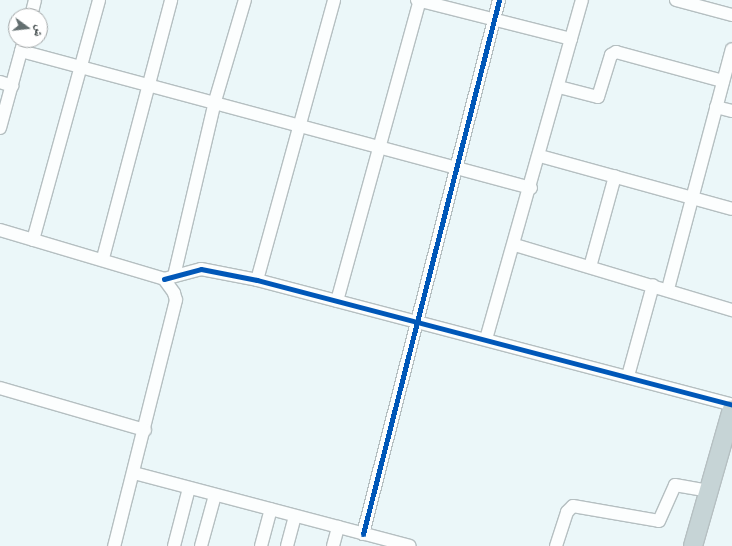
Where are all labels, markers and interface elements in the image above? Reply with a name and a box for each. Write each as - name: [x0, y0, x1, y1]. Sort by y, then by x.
- north arrow: [8, 8, 48, 48]
- text: ش: [30, 23, 48, 39]

